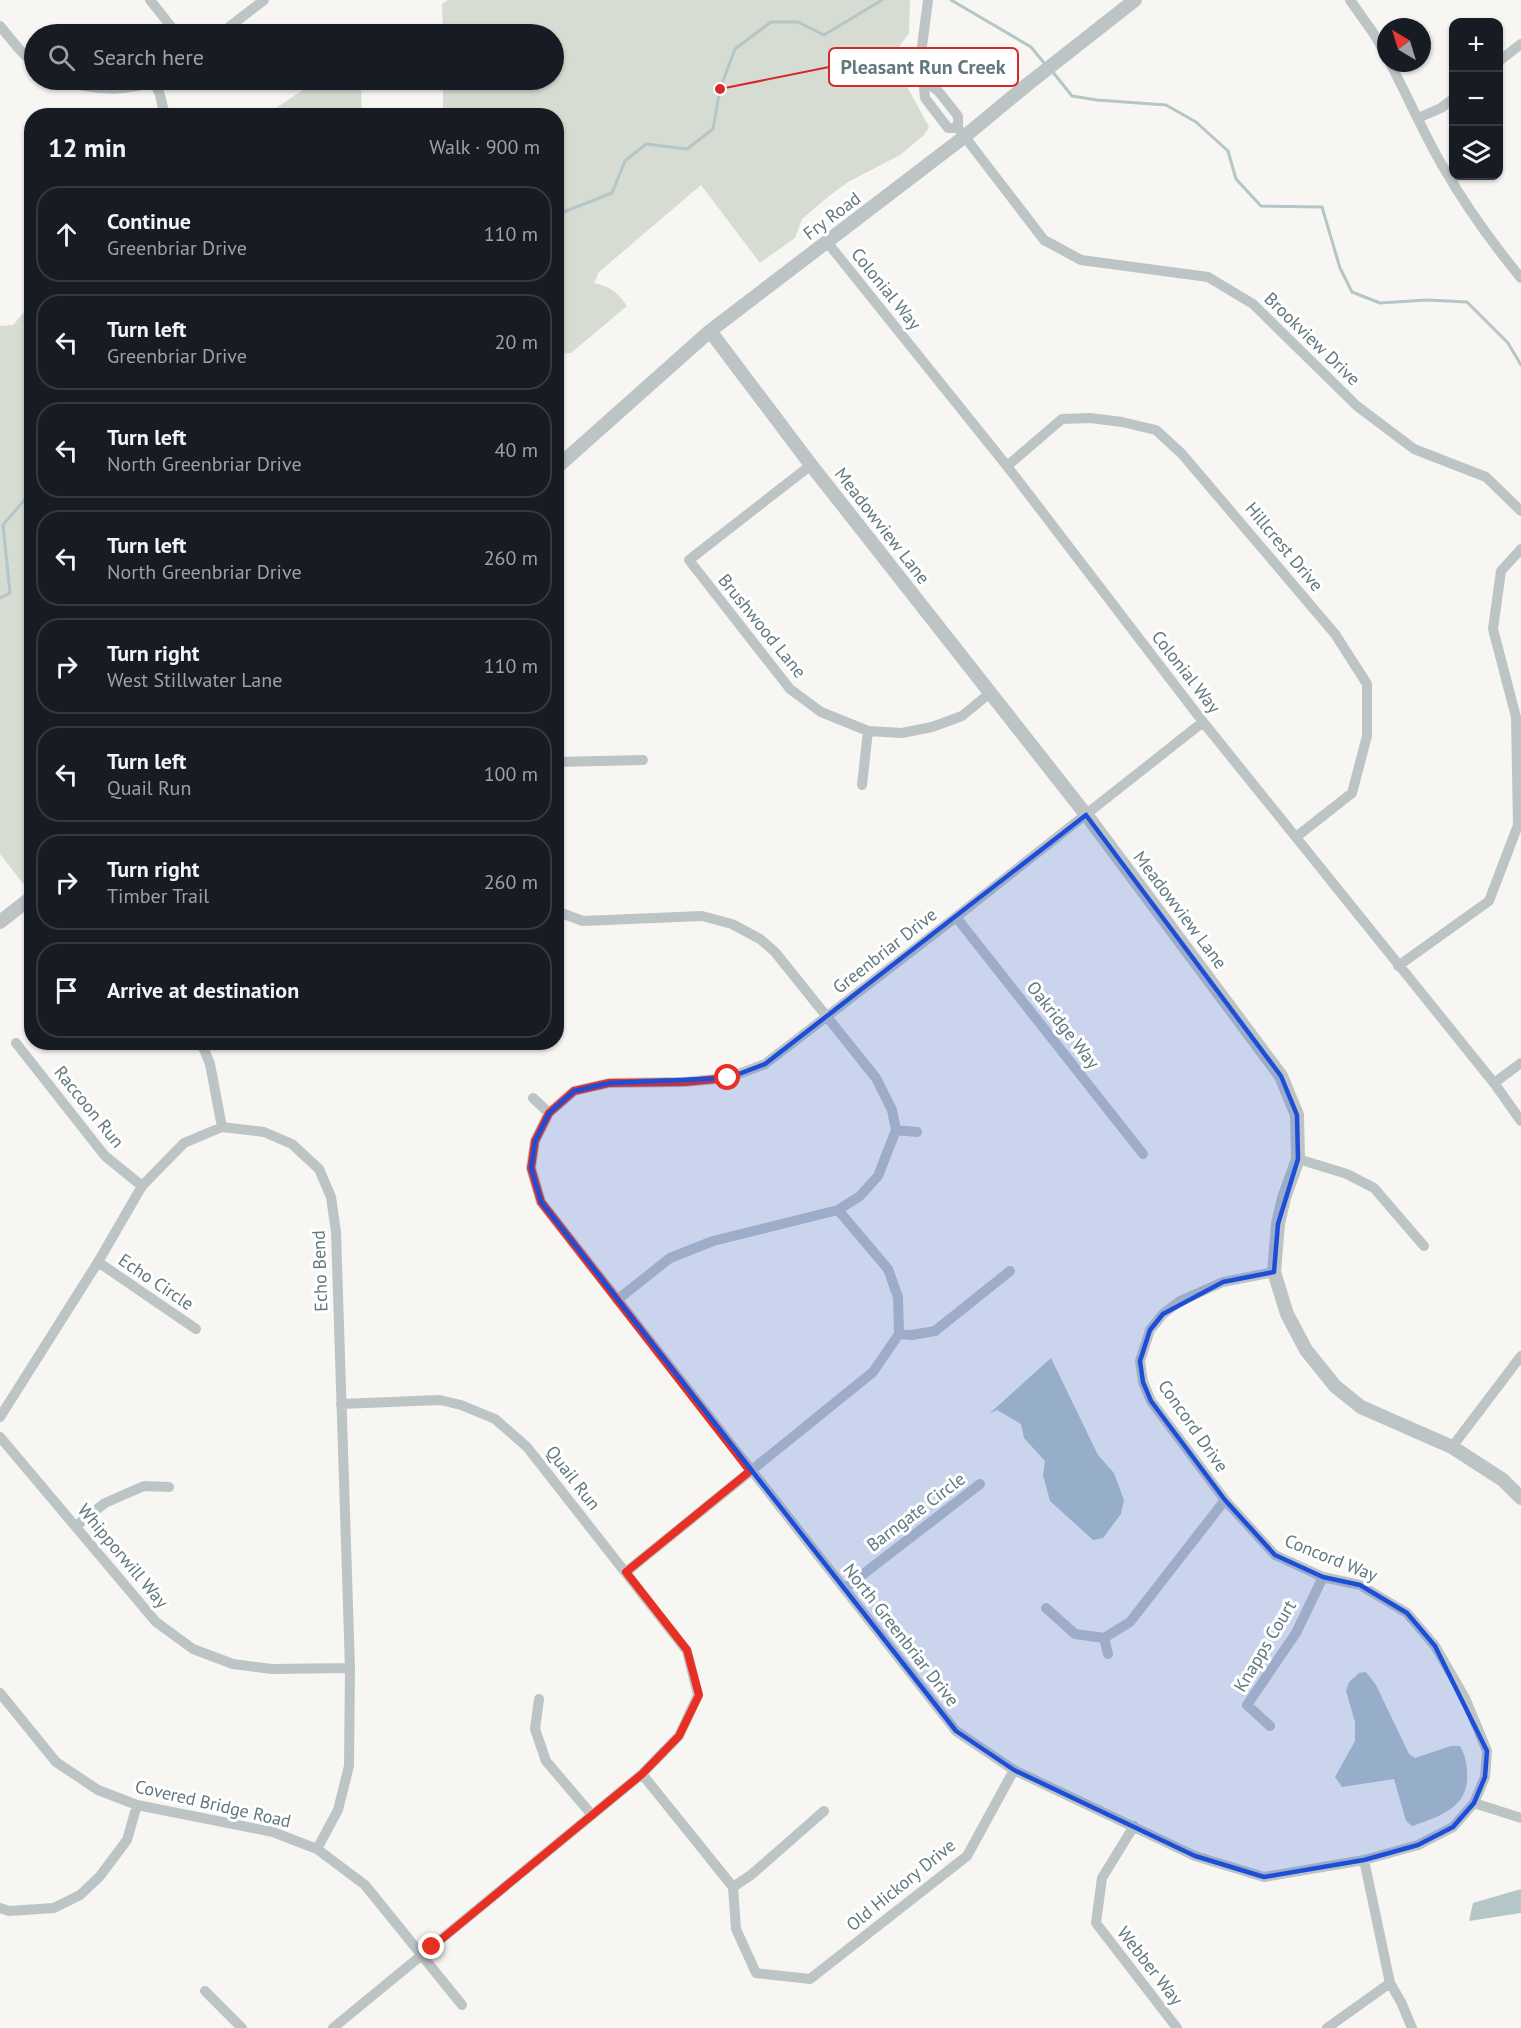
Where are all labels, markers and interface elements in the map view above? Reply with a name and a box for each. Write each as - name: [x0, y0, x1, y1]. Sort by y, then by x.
- north arrow: [1377, 18, 1431, 72]
- map controls: [1449, 18, 1503, 180]
- button: +: [1449, 18, 1503, 72]
- search box: [24, 24, 564, 90]
- icon: search: [45, 41, 78, 74]
- text: Search here: [93, 43, 204, 71]
- callout: Pleasant Run Creek: [829, 48, 1018, 86]
- text: Pleasant Run Creek: [840, 54, 1006, 80]
- button: −: [1449, 72, 1503, 126]
- button: layers: [1449, 126, 1503, 180]
- text: 12 min: [48, 131, 126, 164]
- text: Walk · 900 m: [429, 134, 540, 160]
- street label: Fry Road: [798, 187, 865, 245]
- text: Continue: [107, 207, 191, 235]
- icon: ahead: [50, 218, 83, 251]
- text: 110 m: [484, 221, 538, 247]
- text: Greenbriar Drive: [107, 235, 247, 261]
- street label: Colonial Way: [846, 243, 927, 335]
- street label: Brookview Drive: [1259, 287, 1365, 390]
- text: Turn left: [107, 315, 187, 343]
- icon: left: [50, 326, 83, 359]
- text: 20 m: [495, 329, 538, 355]
- text: Greenbriar Drive: [107, 343, 247, 369]
- text: Turn left: [107, 423, 187, 451]
- icon: left: [50, 434, 83, 467]
- text: 40 m: [495, 437, 538, 463]
- text: North Greenbriar Drive: [107, 451, 302, 477]
- street label: Meadowview Lane: [830, 463, 935, 589]
- street label: Hillcrest Drive: [1240, 497, 1328, 596]
- text: Turn left: [107, 531, 187, 559]
- icon: left: [50, 542, 83, 575]
- text: 260 m: [484, 545, 538, 571]
- text: North Greenbriar Drive: [107, 559, 302, 585]
- street label: Brushwood Lane: [713, 569, 811, 682]
- street label: Colonial Way: [1147, 626, 1226, 718]
- text: Turn right: [107, 639, 199, 667]
- icon: right: [50, 650, 83, 683]
- text: 110 m: [484, 653, 538, 679]
- text: West Stillwater Lane: [107, 667, 282, 693]
- text: Turn left: [107, 747, 187, 775]
- icon: left: [50, 758, 83, 791]
- text: 100 m: [484, 761, 538, 787]
- text: Quail Run: [107, 775, 191, 801]
- street label: Meadowview Lane: [1129, 846, 1232, 973]
- text: Turn right: [107, 855, 199, 883]
- icon: right: [50, 866, 83, 899]
- text: 260 m: [484, 869, 538, 895]
- text: Timber Trail: [107, 883, 209, 909]
- street label: Greenbriar Drive: [828, 903, 941, 998]
- icon: arrive: [50, 974, 83, 1007]
- text: Arrive at destination: [107, 976, 299, 1004]
- street label: Oakridge Way: [1022, 976, 1105, 1074]
- street label: Raccoon Run: [49, 1061, 129, 1152]
- route start: [714, 1064, 740, 1090]
- street label: Echo Bend: [307, 1230, 332, 1312]
- street label: Echo Circle: [114, 1248, 198, 1315]
- street label: Concord Drive: [1153, 1375, 1234, 1476]
- street label: Quail Run: [541, 1441, 606, 1515]
- street label: Barngate Circle: [862, 1467, 970, 1556]
- street label: Whipporwill Way: [73, 1499, 174, 1613]
- street label: Concord Way: [1281, 1528, 1382, 1587]
- street label: North Greenbriar Drive: [838, 1559, 964, 1711]
- street label: Knapps Court: [1228, 1596, 1301, 1696]
- street label: Covered Bridge Road: [133, 1774, 293, 1833]
- street label: Old Hickory Drive: [841, 1833, 960, 1936]
- street label: Webber Way: [1112, 1922, 1189, 2010]
- route end: [418, 1933, 444, 1959]

